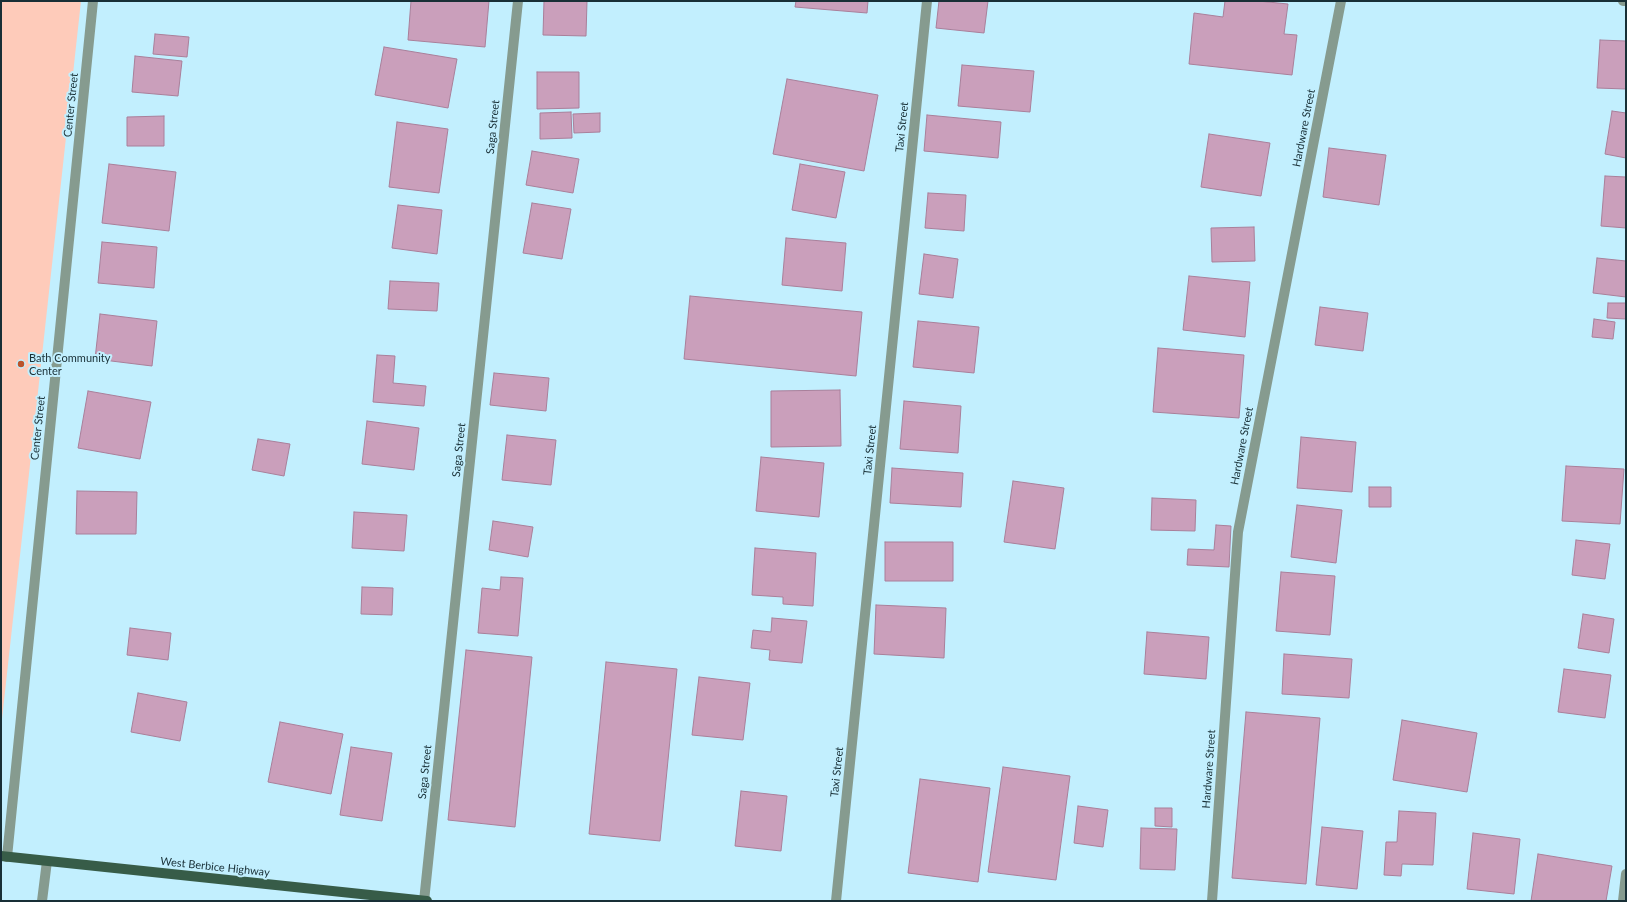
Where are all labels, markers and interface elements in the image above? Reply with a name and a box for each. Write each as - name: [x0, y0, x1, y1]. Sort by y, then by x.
- street label: Center Street: [61, 72, 81, 138]
- street label: Hardware Street: [1290, 88, 1318, 168]
- street label: Saga Street: [484, 99, 502, 155]
- street label: Taxi Street: [893, 101, 911, 153]
- place label: Bath Community Center: [29, 351, 110, 377]
- marker: Bath Community Center: [16, 359, 26, 369]
- street label: Center Street: [28, 395, 48, 461]
- street label: Hardware Street: [1228, 406, 1256, 486]
- street label: Saga Street: [450, 422, 468, 478]
- street label: Taxi Street: [861, 424, 879, 476]
- street label: Hardware Street: [1200, 729, 1218, 809]
- street label: Saga Street: [416, 744, 434, 800]
- street label: Taxi Street: [828, 746, 846, 798]
- street label: West Berbice Highway: [160, 855, 270, 879]

